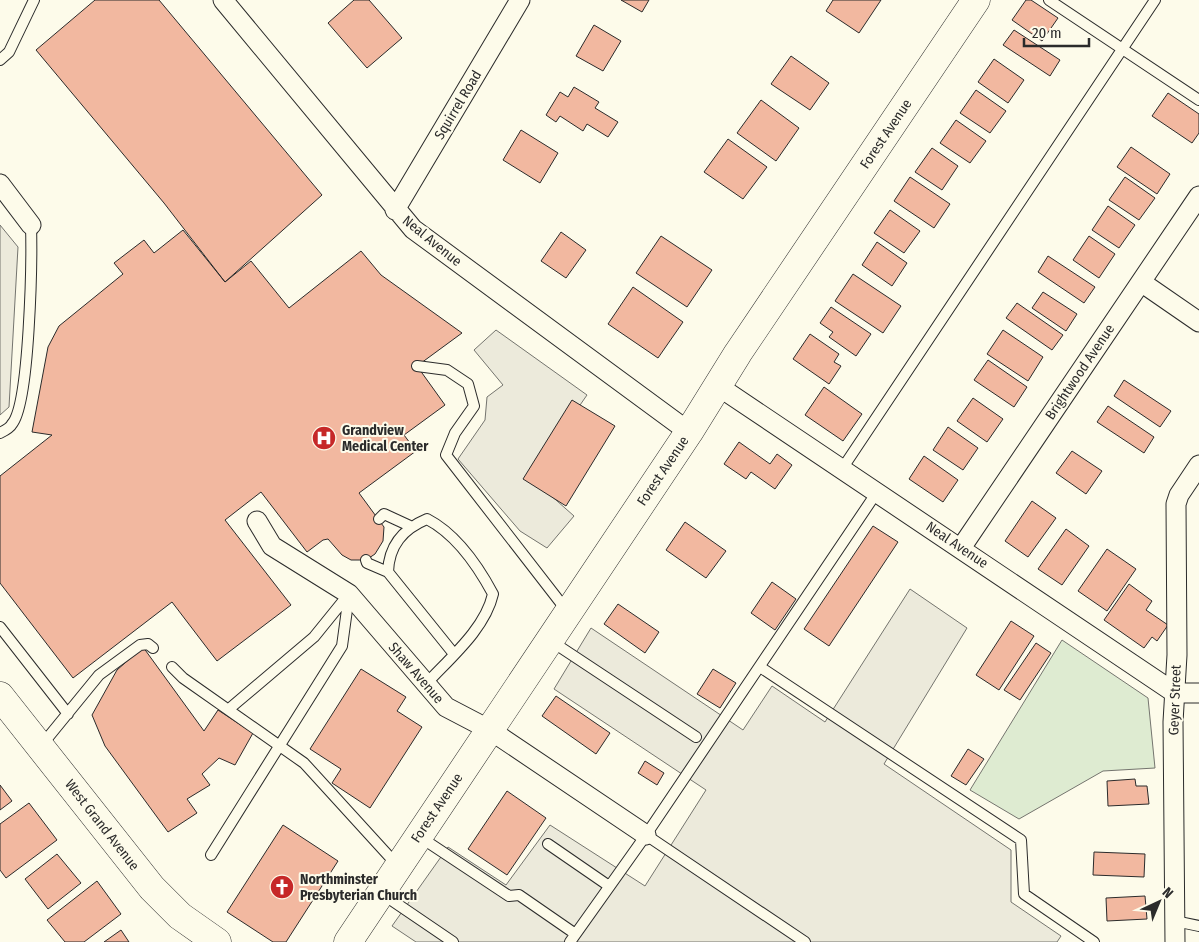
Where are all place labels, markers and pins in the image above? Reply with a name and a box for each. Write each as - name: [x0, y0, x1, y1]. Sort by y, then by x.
- place label: Grandview Medical Center: [342, 422, 429, 455]
- hospital icon: Grandview Medical Center: [311, 425, 337, 451]
- place label: Northminster Presbyterian Church: [300, 871, 417, 904]
- church icon: Northminster Presbyterian Church: [269, 874, 295, 900]

